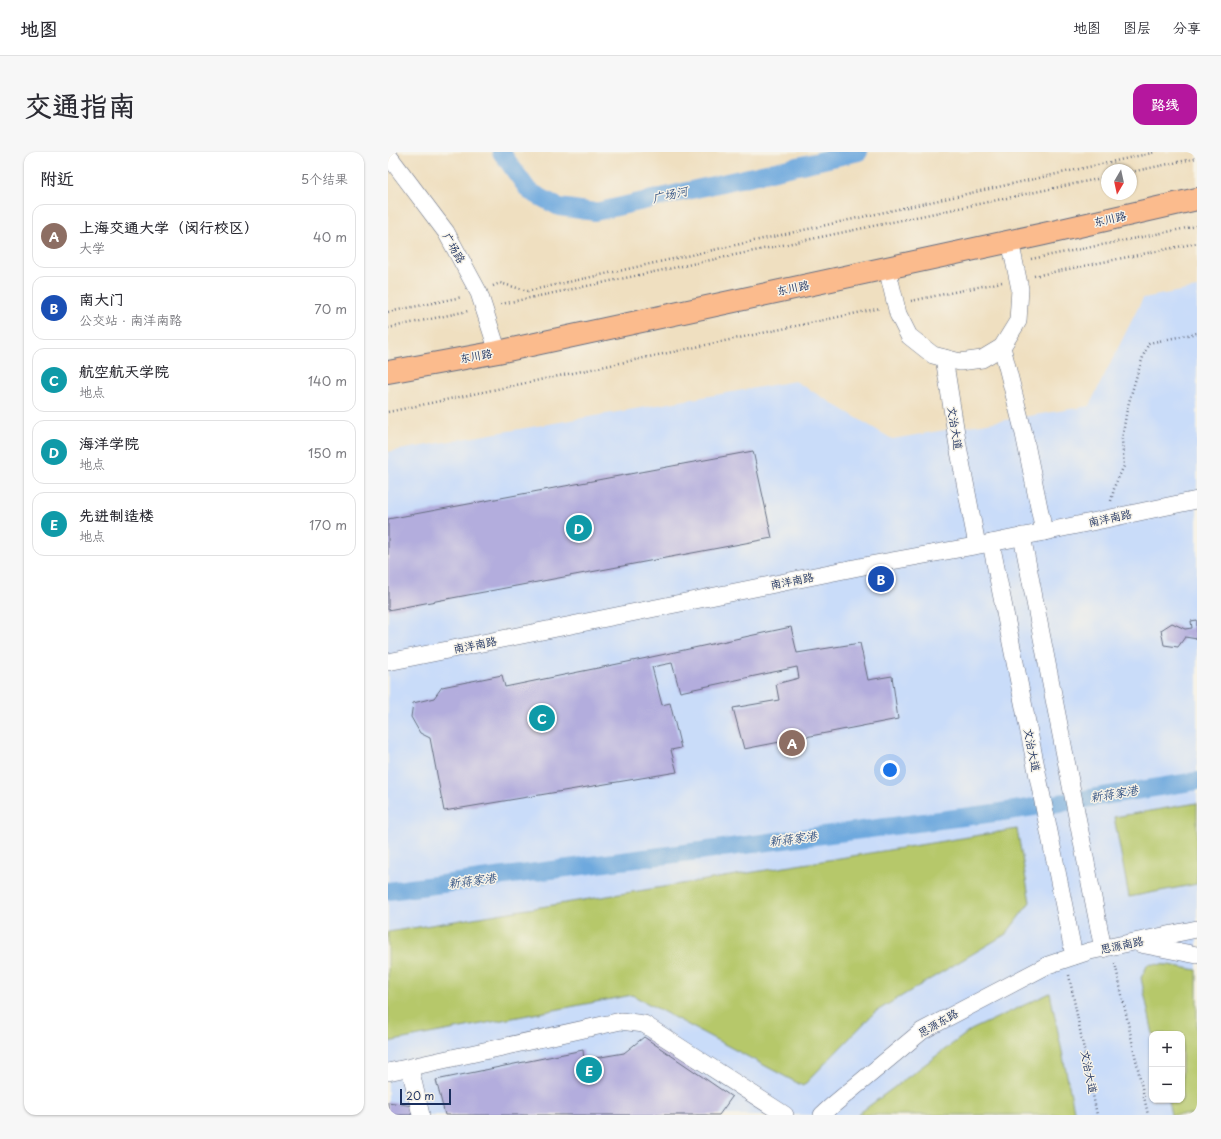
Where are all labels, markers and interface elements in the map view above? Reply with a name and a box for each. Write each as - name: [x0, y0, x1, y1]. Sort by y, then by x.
- text: 地图: [20, 14, 58, 42]
- text: 地图: [1073, 17, 1101, 38]
- text: 图层: [1123, 17, 1151, 38]
- text: 分享: [1173, 17, 1201, 38]
- text: 交通指南: [24, 83, 136, 126]
- button: 路线: [1133, 84, 1197, 125]
- north arrow: [1101, 164, 1137, 200]
- text: 附近: [40, 165, 74, 191]
- text: 5个结果: [301, 169, 348, 188]
- water label: 广场河: [650, 181, 691, 207]
- street label: 东川路: [1092, 207, 1128, 231]
- text: 上海交通大学（闵行校区）: [79, 215, 259, 238]
- text: A: [49, 227, 59, 246]
- text: 40 m: [313, 227, 347, 246]
- street label: 广场路: [439, 229, 470, 266]
- text: 大学: [79, 238, 105, 257]
- street label: 东川路: [775, 276, 811, 299]
- text: 南大门: [79, 287, 124, 310]
- text: B: [50, 299, 58, 318]
- text: 70 m: [314, 299, 347, 318]
- text: 公交站 · 南洋南路: [79, 310, 182, 329]
- street label: 东川路: [458, 344, 494, 367]
- text: 航空航天学院: [79, 359, 169, 382]
- text: C: [49, 371, 59, 390]
- text: 140 m: [308, 371, 347, 390]
- text: 地点: [79, 382, 105, 401]
- street label: 文治大道: [944, 405, 967, 451]
- text: 海洋学院: [79, 431, 139, 454]
- text: D: [49, 443, 59, 462]
- text: 150 m: [308, 443, 347, 462]
- text: 地点: [79, 454, 105, 473]
- text: 先进制造楼: [79, 503, 154, 526]
- street label: 南洋南路: [1087, 505, 1133, 530]
- pin: D: [566, 513, 592, 543]
- text: E: [50, 515, 58, 534]
- text: 170 m: [309, 515, 347, 534]
- text: 地点: [79, 526, 105, 545]
- pin: B: [868, 564, 894, 594]
- street label: 南洋南路: [769, 568, 815, 593]
- street label: 南洋南路: [452, 632, 498, 657]
- pin: C: [529, 703, 555, 733]
- street label: 文治大道: [1020, 727, 1045, 773]
- pin: A: [779, 728, 805, 758]
- your location: [880, 760, 900, 780]
- water label: 新蒋家港: [1089, 780, 1140, 806]
- water label: 新蒋家港: [768, 826, 819, 850]
- water label: 新蒋家港: [447, 868, 498, 892]
- street label: 思源南路: [1099, 932, 1145, 957]
- street label: 思源东路: [914, 1004, 961, 1041]
- map controls: [1149, 1031, 1185, 1103]
- button: +: [1149, 1031, 1185, 1067]
- street label: 文治大道: [1077, 1049, 1102, 1095]
- pin: E: [576, 1055, 602, 1085]
- button: −: [1149, 1067, 1185, 1103]
- scale bar: [400, 1087, 451, 1106]
- text: 20 m: [406, 1087, 434, 1104]

